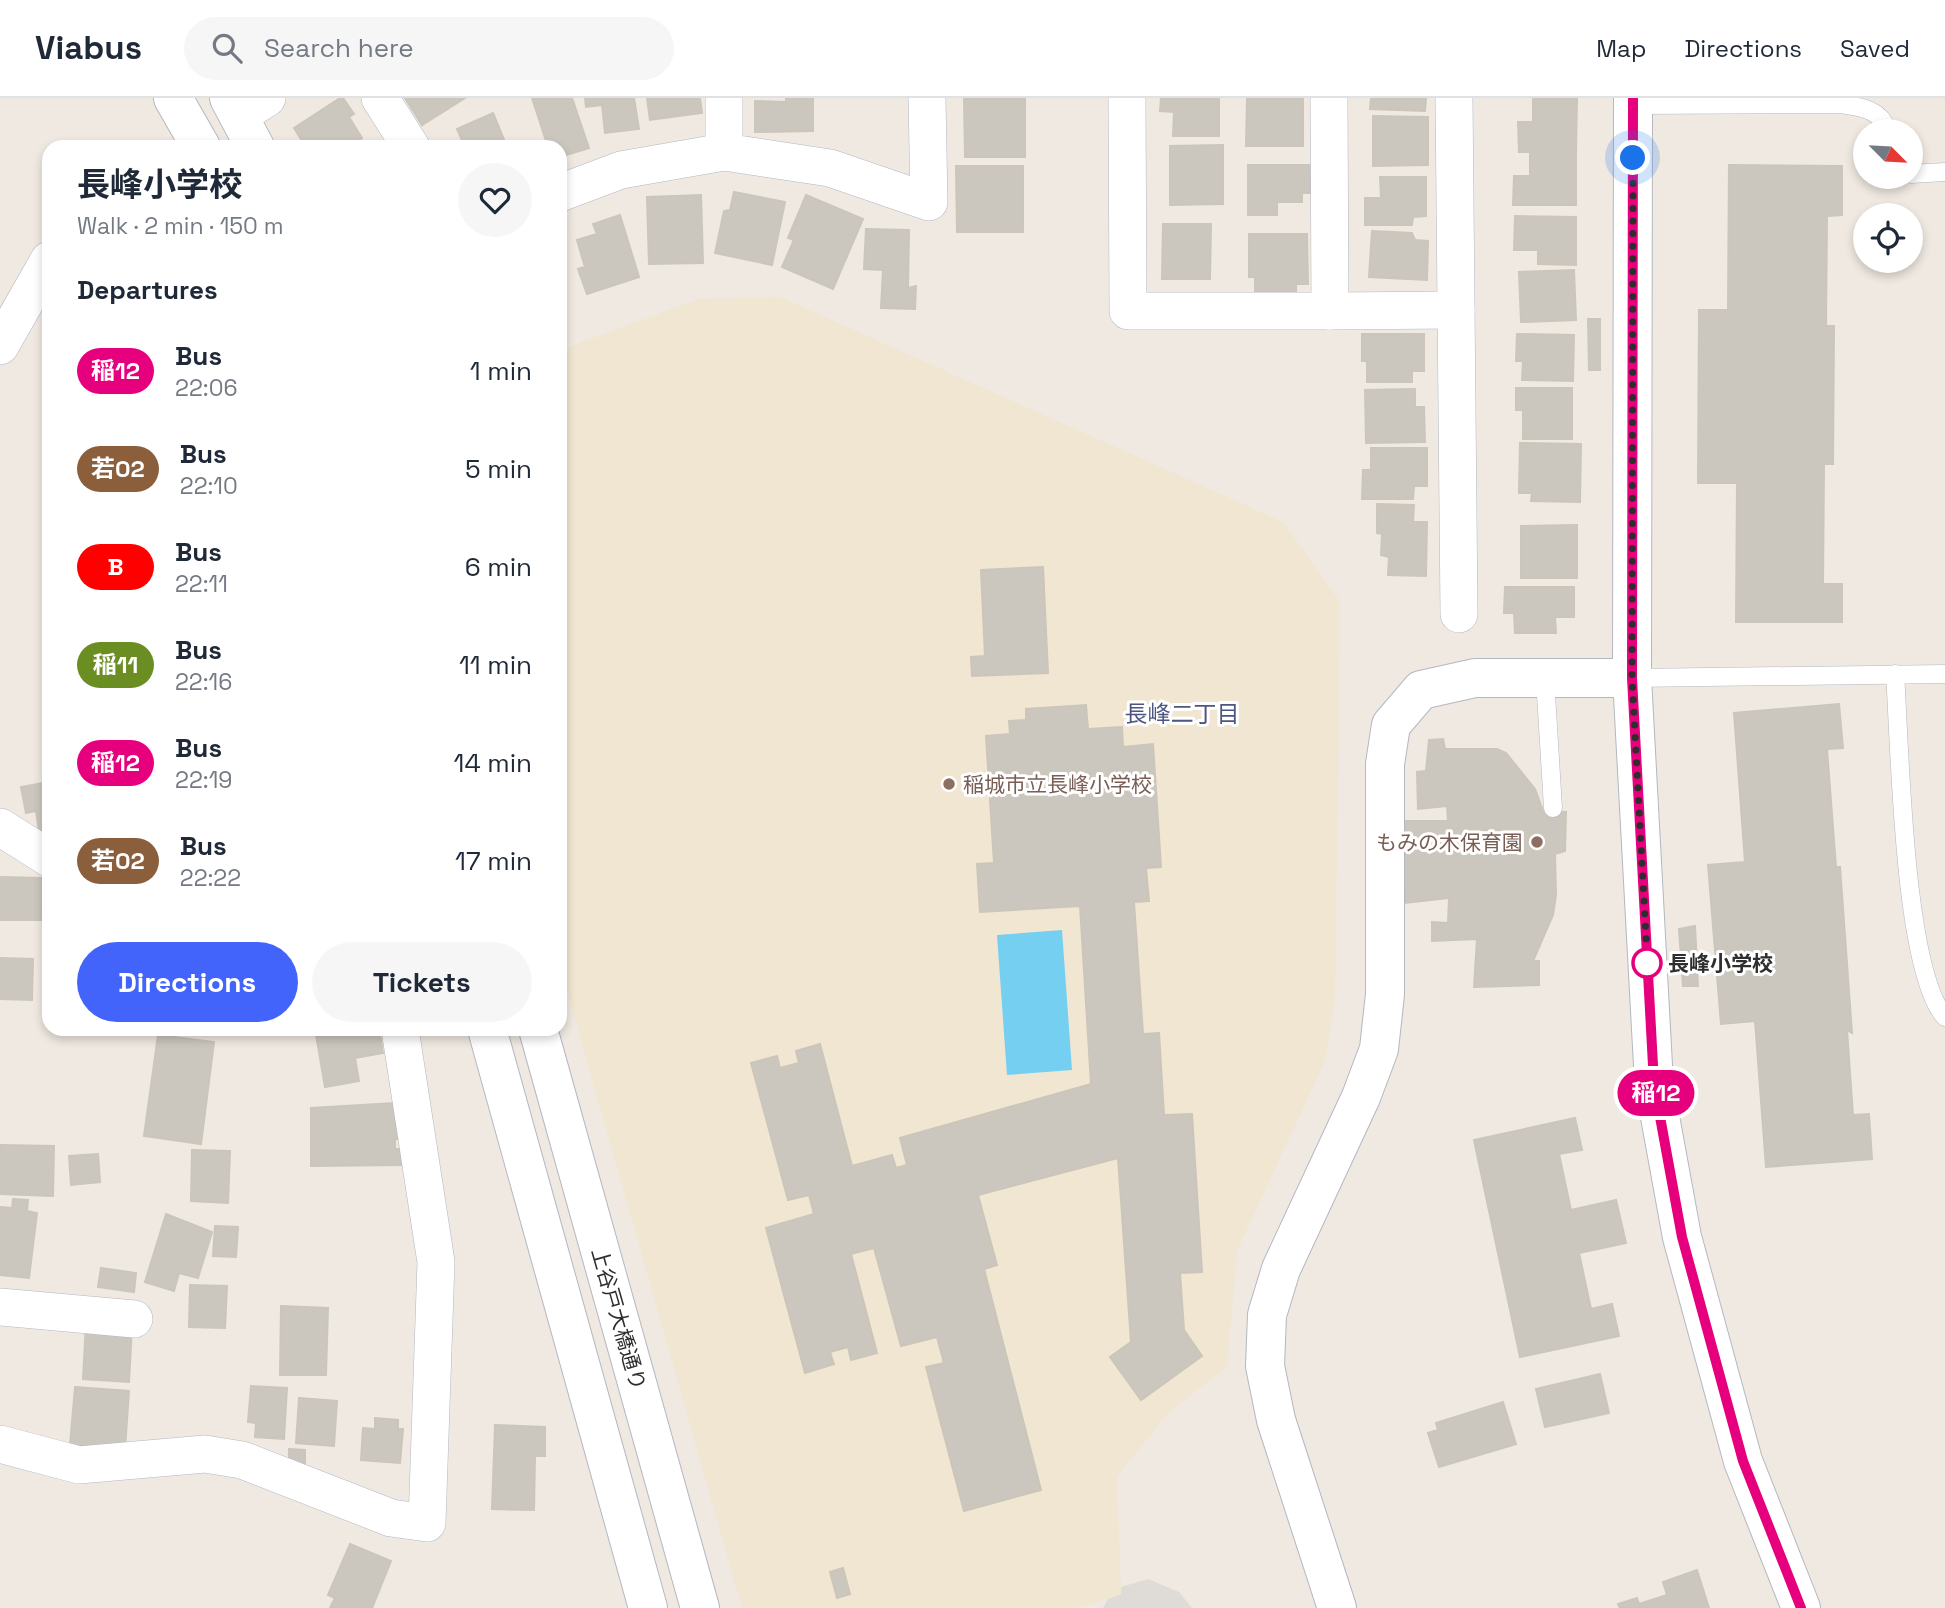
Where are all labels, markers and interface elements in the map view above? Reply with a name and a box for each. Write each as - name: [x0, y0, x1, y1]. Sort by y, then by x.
- search box: [184, 17, 674, 80]
- text: Viabus: [35, 27, 142, 69]
- icon: search: [208, 29, 246, 67]
- text: Search here: [264, 31, 414, 65]
- text: Map: [1596, 33, 1646, 64]
- text: Directions: [1684, 33, 1802, 64]
- text: Saved: [1840, 33, 1910, 64]
- north arrow: [1853, 119, 1923, 189]
- map controls: [1853, 119, 1923, 273]
- your location: [1615, 140, 1650, 175]
- button: heart: [458, 163, 532, 237]
- text: 長峰小学校: [77, 164, 242, 206]
- button: locate: [1853, 203, 1923, 273]
- text: Walk · 2 min · 150 m: [77, 211, 284, 241]
- text: Departures: [77, 273, 218, 307]
- text: Bus: [175, 339, 222, 373]
- text: 1 min: [470, 354, 532, 388]
- text: 稲12: [91, 355, 140, 386]
- text: 22:06: [175, 373, 238, 403]
- text: Bus: [180, 437, 227, 471]
- text: 5 min: [465, 452, 532, 486]
- text: 若02: [91, 453, 145, 484]
- text: 22:10: [180, 471, 238, 501]
- text: Bus: [175, 535, 222, 569]
- text: 6 min: [465, 550, 532, 584]
- text: B: [108, 551, 123, 582]
- text: 22:11: [175, 569, 228, 599]
- text: Bus: [175, 633, 222, 667]
- text: 11 min: [459, 648, 532, 682]
- text: 稲11: [93, 649, 138, 680]
- text: 22:16: [175, 667, 232, 697]
- district label: 長峰二丁目: [1125, 699, 1240, 729]
- text: Bus: [175, 731, 222, 765]
- text: 14 min: [454, 746, 532, 780]
- text: 稲12: [91, 747, 140, 778]
- text: 22:19: [175, 765, 232, 795]
- place label: 稲城市立長峰小学校: [963, 771, 1152, 798]
- marker: 稲城市立長峰小学校: [941, 776, 957, 792]
- text: Bus: [180, 829, 227, 863]
- place label: もみの木保育園: [1376, 829, 1523, 856]
- marker: もみの木保育園: [1529, 834, 1545, 850]
- text: 17 min: [455, 844, 532, 878]
- text: 若02: [91, 845, 145, 876]
- text: 22:22: [180, 863, 241, 893]
- button: Directions: [77, 942, 298, 1022]
- button: Tickets: [312, 942, 532, 1022]
- marker: 長峰小学校: [1632, 948, 1662, 978]
- place label: 長峰小学校: [1668, 950, 1773, 977]
- line badge: 稲12: [1616, 1070, 1696, 1116]
- text: 稲12: [1631, 1077, 1681, 1108]
- street label: 上谷戸大橋通り: [586, 1245, 652, 1393]

